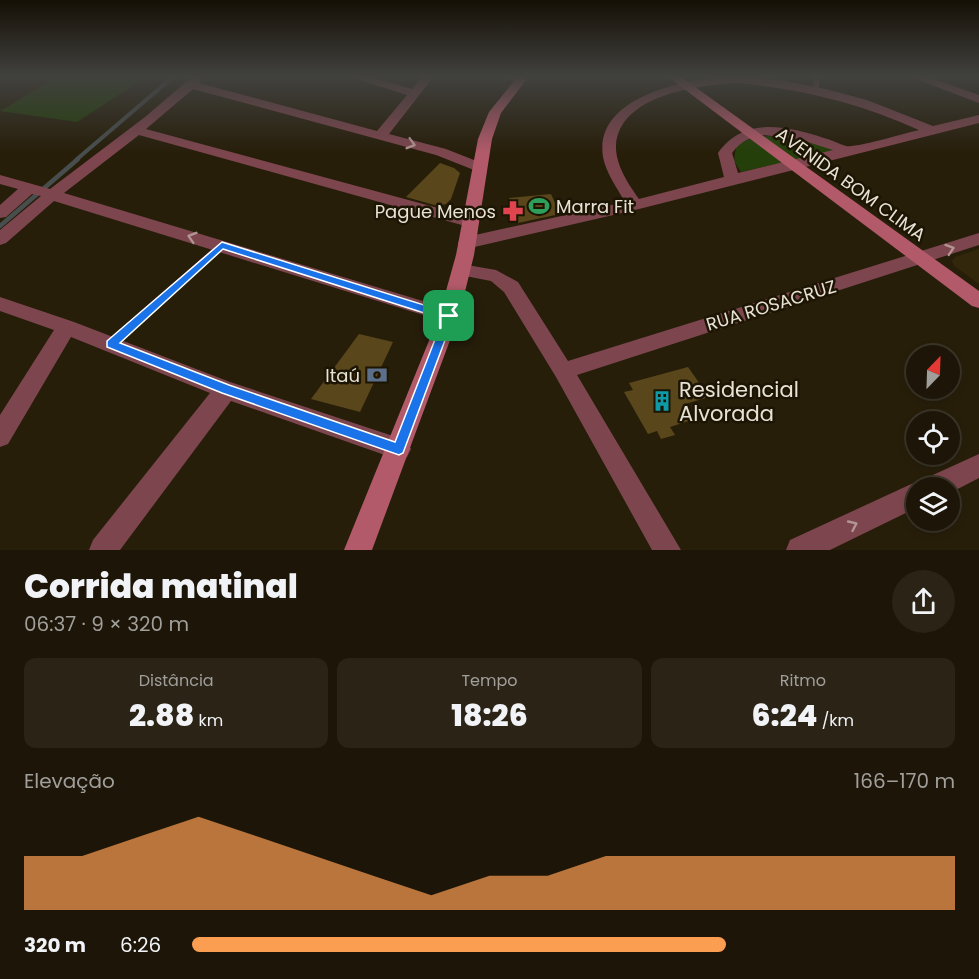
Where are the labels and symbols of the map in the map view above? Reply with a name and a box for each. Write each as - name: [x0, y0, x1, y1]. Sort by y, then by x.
- street label: AVENIDA BOM CLIMA: [771, 121, 931, 247]
- one-way arrow: [406, 136, 416, 149]
- sports icon: Marra Fit: [527, 194, 551, 218]
- place label: Marra Fit: [556, 194, 634, 219]
- place label: Pague Menos: [375, 199, 496, 224]
- pharmacy icon: Pague Menos: [501, 199, 525, 223]
- one-way arrow: [187, 232, 198, 244]
- one-way arrow: [944, 244, 955, 256]
- street label: RUA ROSACRUZ: [703, 273, 839, 337]
- pin: [423, 290, 474, 341]
- north arrow: [906, 345, 960, 399]
- place label: Itaú: [325, 363, 360, 388]
- bank icon: Itaú: [365, 363, 389, 387]
- place label: Residencial Alvorada: [679, 375, 799, 428]
- building icon: Residencial Alvorada: [650, 389, 674, 413]
- one-way arrow: [846, 521, 857, 533]

